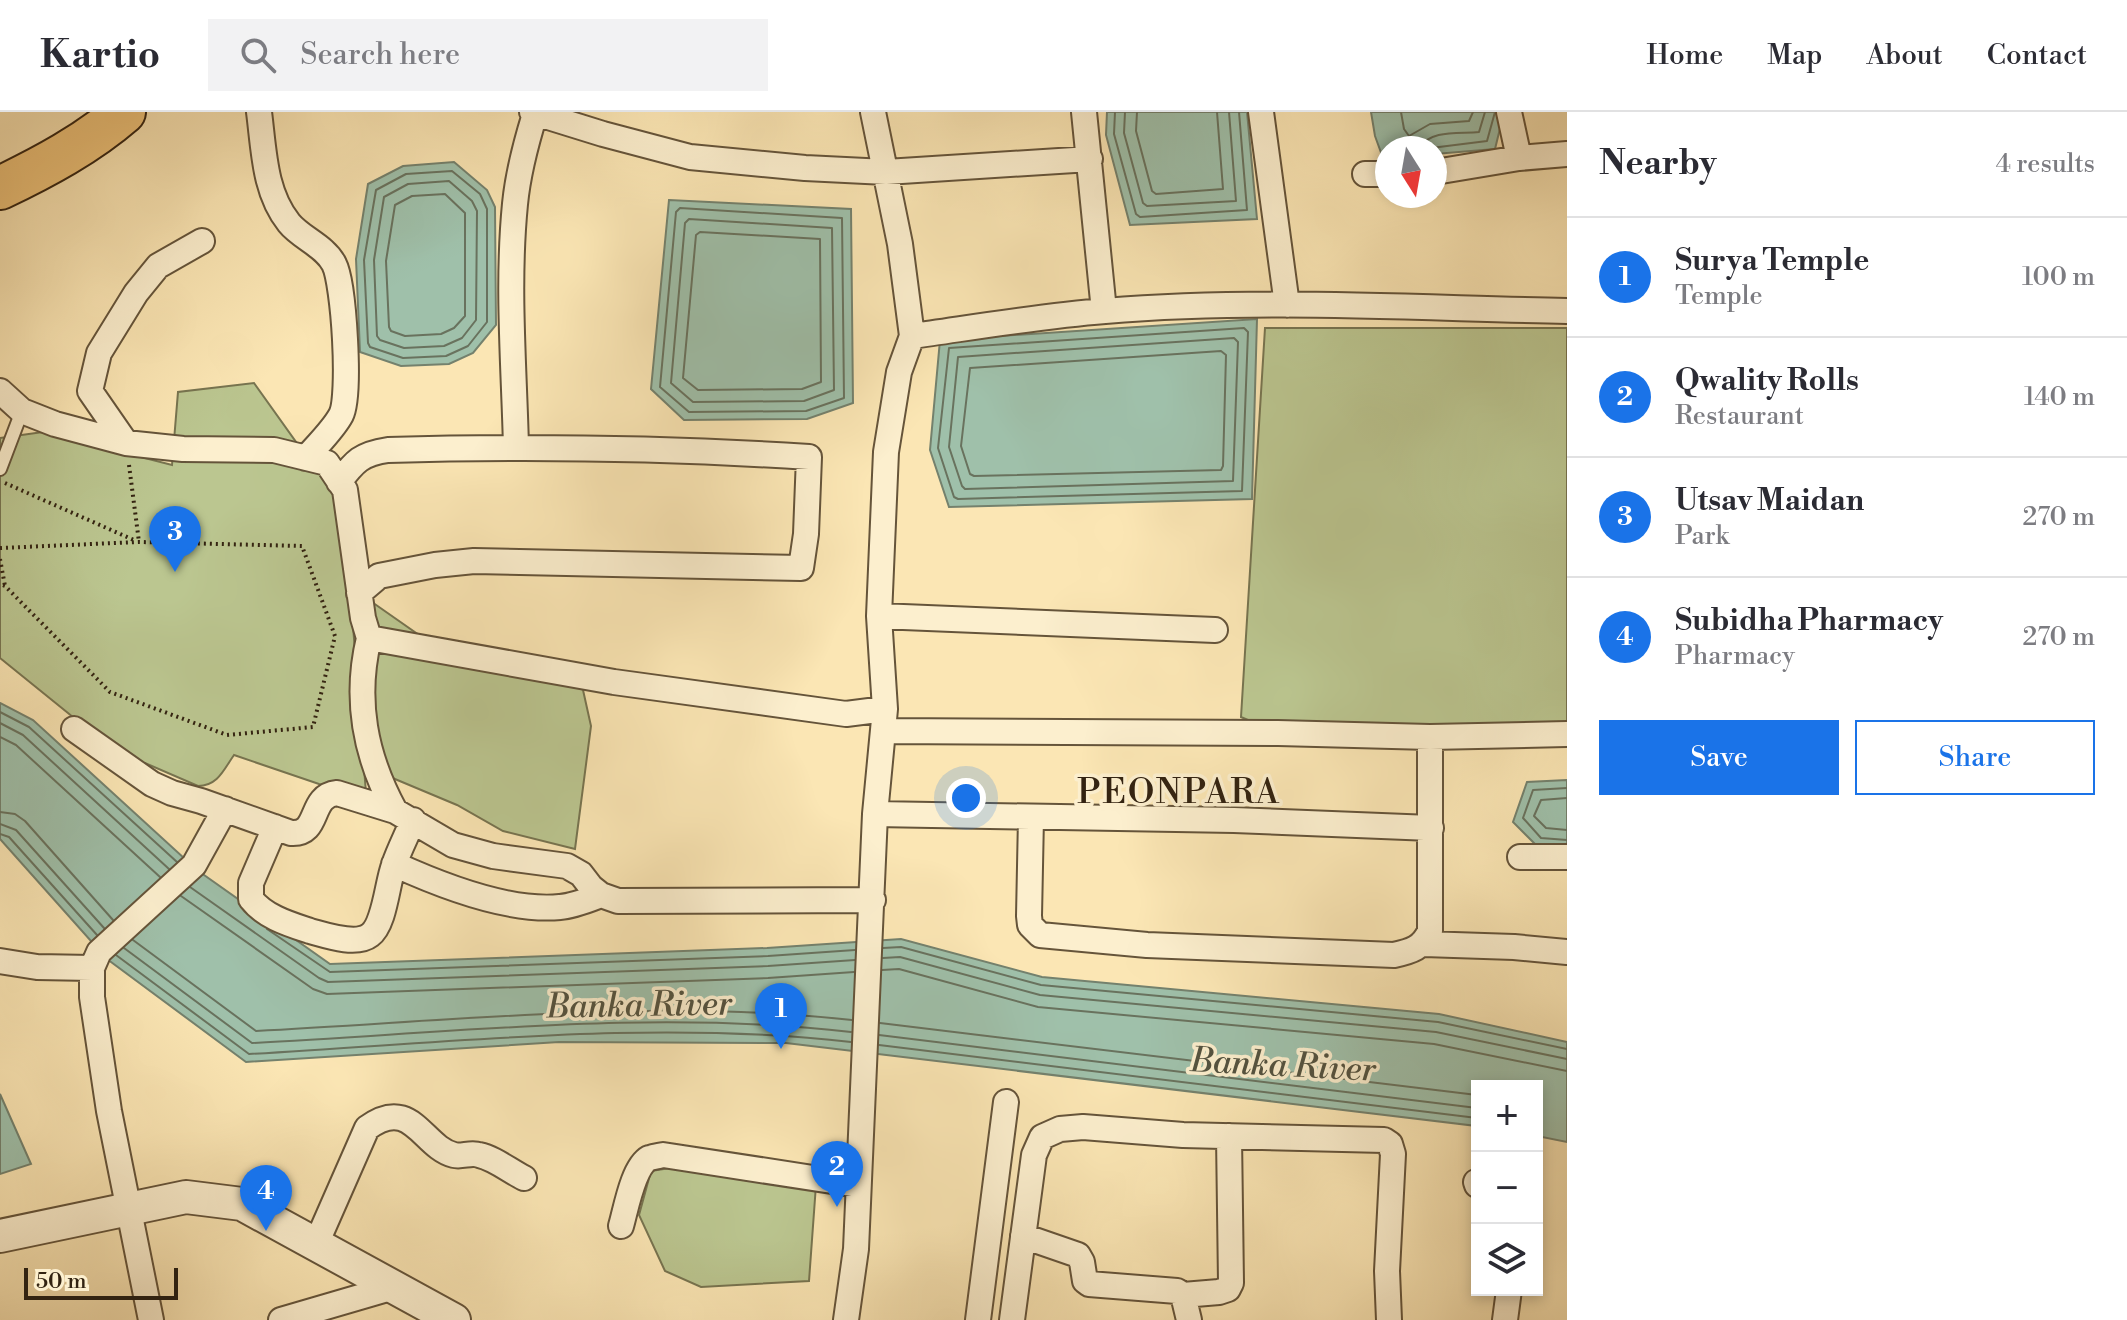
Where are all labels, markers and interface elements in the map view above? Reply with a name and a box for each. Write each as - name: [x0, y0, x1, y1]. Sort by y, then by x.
- search box: [208, 19, 768, 91]
- text: Kartio: [40, 32, 160, 79]
- icon: search: [236, 33, 280, 77]
- text: Search here: [300, 36, 460, 74]
- text: Home: [1647, 38, 1723, 73]
- text: Map: [1767, 38, 1822, 73]
- text: About: [1866, 38, 1943, 73]
- text: Contact: [1987, 38, 2087, 73]
- north arrow: [1375, 136, 1447, 208]
- text: Nearby: [1599, 143, 1717, 185]
- text: 4 results: [1996, 148, 2095, 180]
- text: Surya Temple: [1675, 242, 1869, 280]
- text: 1: [1619, 261, 1631, 293]
- text: 100 m: [2022, 261, 2095, 293]
- text: Temple: [1675, 280, 1763, 312]
- text: Qwality Rolls: [1675, 362, 1859, 400]
- text: 2: [1617, 381, 1633, 413]
- text: 140 m: [2024, 381, 2095, 413]
- text: Restaurant: [1675, 400, 1804, 432]
- text: Utsav Maidan: [1675, 482, 1864, 520]
- text: 3: [1617, 501, 1633, 533]
- text: 270 m: [2022, 501, 2095, 533]
- pin: 3: [149, 506, 201, 572]
- text: Park: [1675, 520, 1729, 552]
- text: Subidha Pharmacy: [1675, 602, 1943, 640]
- text: 4: [1616, 621, 1634, 653]
- text: 270 m: [2022, 621, 2095, 653]
- text: Pharmacy: [1675, 640, 1795, 672]
- button: Save: [1599, 720, 1839, 795]
- button: Share: [1855, 720, 2095, 795]
- district label: PEONPARA: [1077, 772, 1281, 814]
- your location: [946, 778, 986, 818]
- water label: Banka River: [545, 983, 733, 1029]
- pin: 1: [755, 983, 807, 1049]
- water label: Banka River: [1188, 1040, 1377, 1092]
- map controls: [1471, 1080, 1543, 1296]
- button: +: [1471, 1080, 1543, 1152]
- pin: 2: [811, 1141, 863, 1207]
- button: −: [1471, 1152, 1543, 1224]
- pin: 4: [240, 1165, 292, 1231]
- button: layers: [1471, 1224, 1543, 1296]
- scale bar: [24, 1264, 178, 1300]
- text: 50 m: [36, 1268, 87, 1295]

